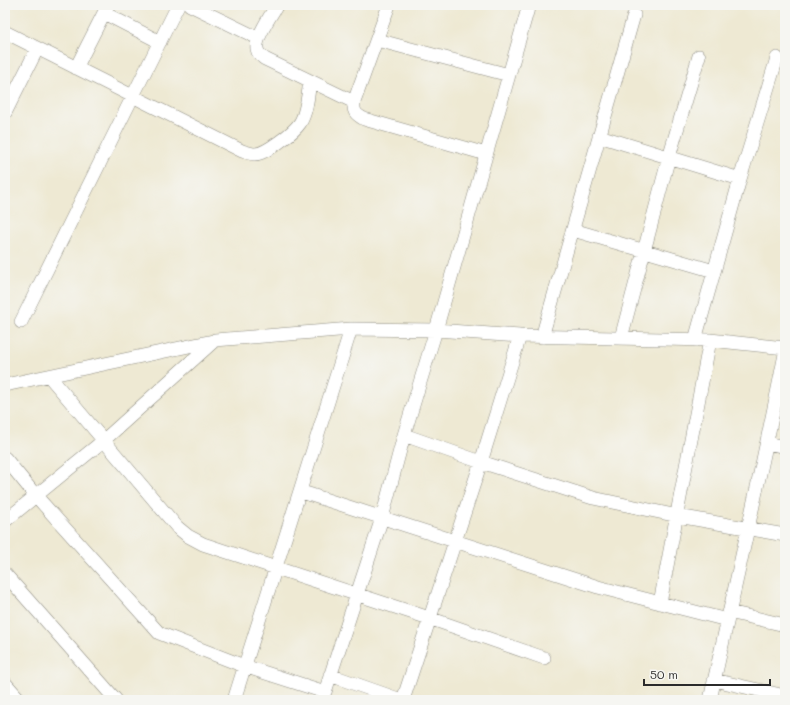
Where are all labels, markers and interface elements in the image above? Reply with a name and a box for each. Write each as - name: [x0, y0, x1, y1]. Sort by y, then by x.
- scale bar: [644, 661, 770, 687]
- text: 50 m: [650, 666, 678, 682]

